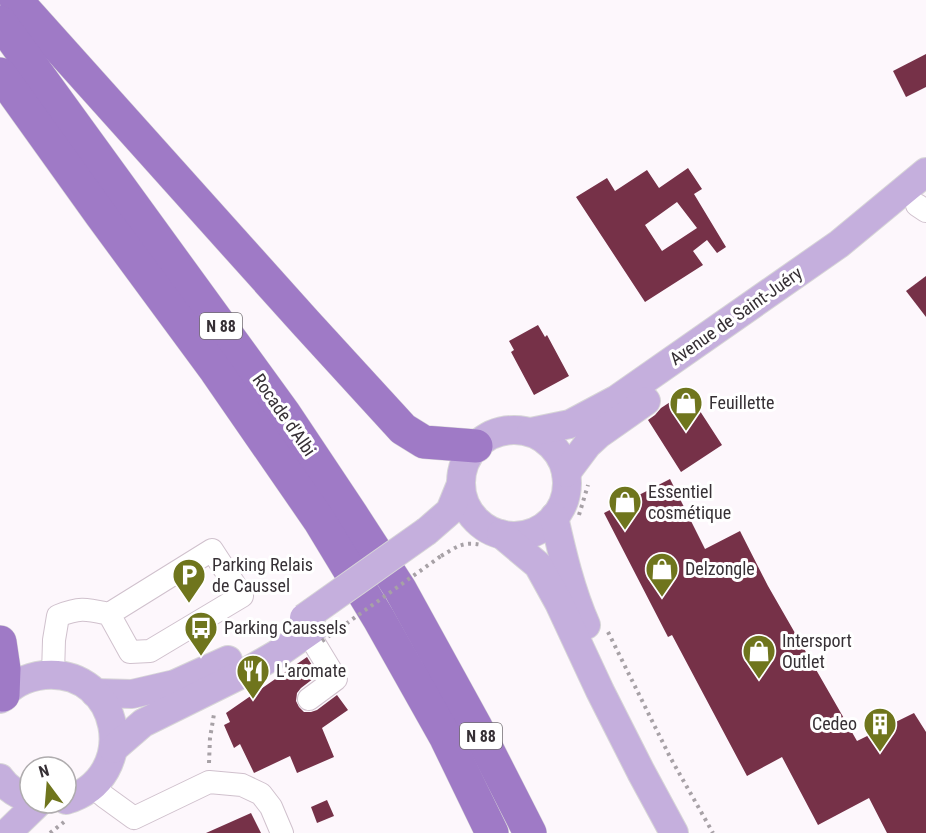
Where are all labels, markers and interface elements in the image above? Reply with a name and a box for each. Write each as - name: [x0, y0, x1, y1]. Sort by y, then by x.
- street label: Avenue de Saint-Juéry: [665, 262, 806, 369]
- road number: N 88: [200, 313, 242, 339]
- street label: Rocade d'Albi: [248, 370, 320, 460]
- shop icon: Feuillette: [668, 385, 704, 432]
- place label: Feuillette: [709, 392, 775, 413]
- place label: Essentiel cosmétique: [648, 481, 731, 523]
- shop icon: Essentiel cosmétique: [607, 484, 643, 531]
- shop icon: Delzongle: [644, 551, 680, 598]
- place label: Parking Relais de Caussel: [212, 554, 313, 596]
- parking icon: Parking Relais de Caussel: [171, 557, 207, 604]
- place label: Delzongle: [685, 558, 755, 579]
- bus stop icon: Parking Caussels: [183, 610, 219, 657]
- place label: Parking Caussels: [224, 617, 347, 638]
- place label: Intersport Outlet: [782, 630, 852, 672]
- shop icon: Intersport Outlet: [741, 633, 777, 680]
- restaurant icon: L'aromate: [235, 653, 271, 700]
- place label: L'aromate: [276, 660, 346, 681]
- building icon: Cedeo: [862, 706, 898, 753]
- place label: Cedeo: [812, 713, 857, 734]
- road number: N 88: [460, 723, 502, 749]
- north arrow: [18, 755, 78, 815]
- text: N: [37, 761, 51, 782]

